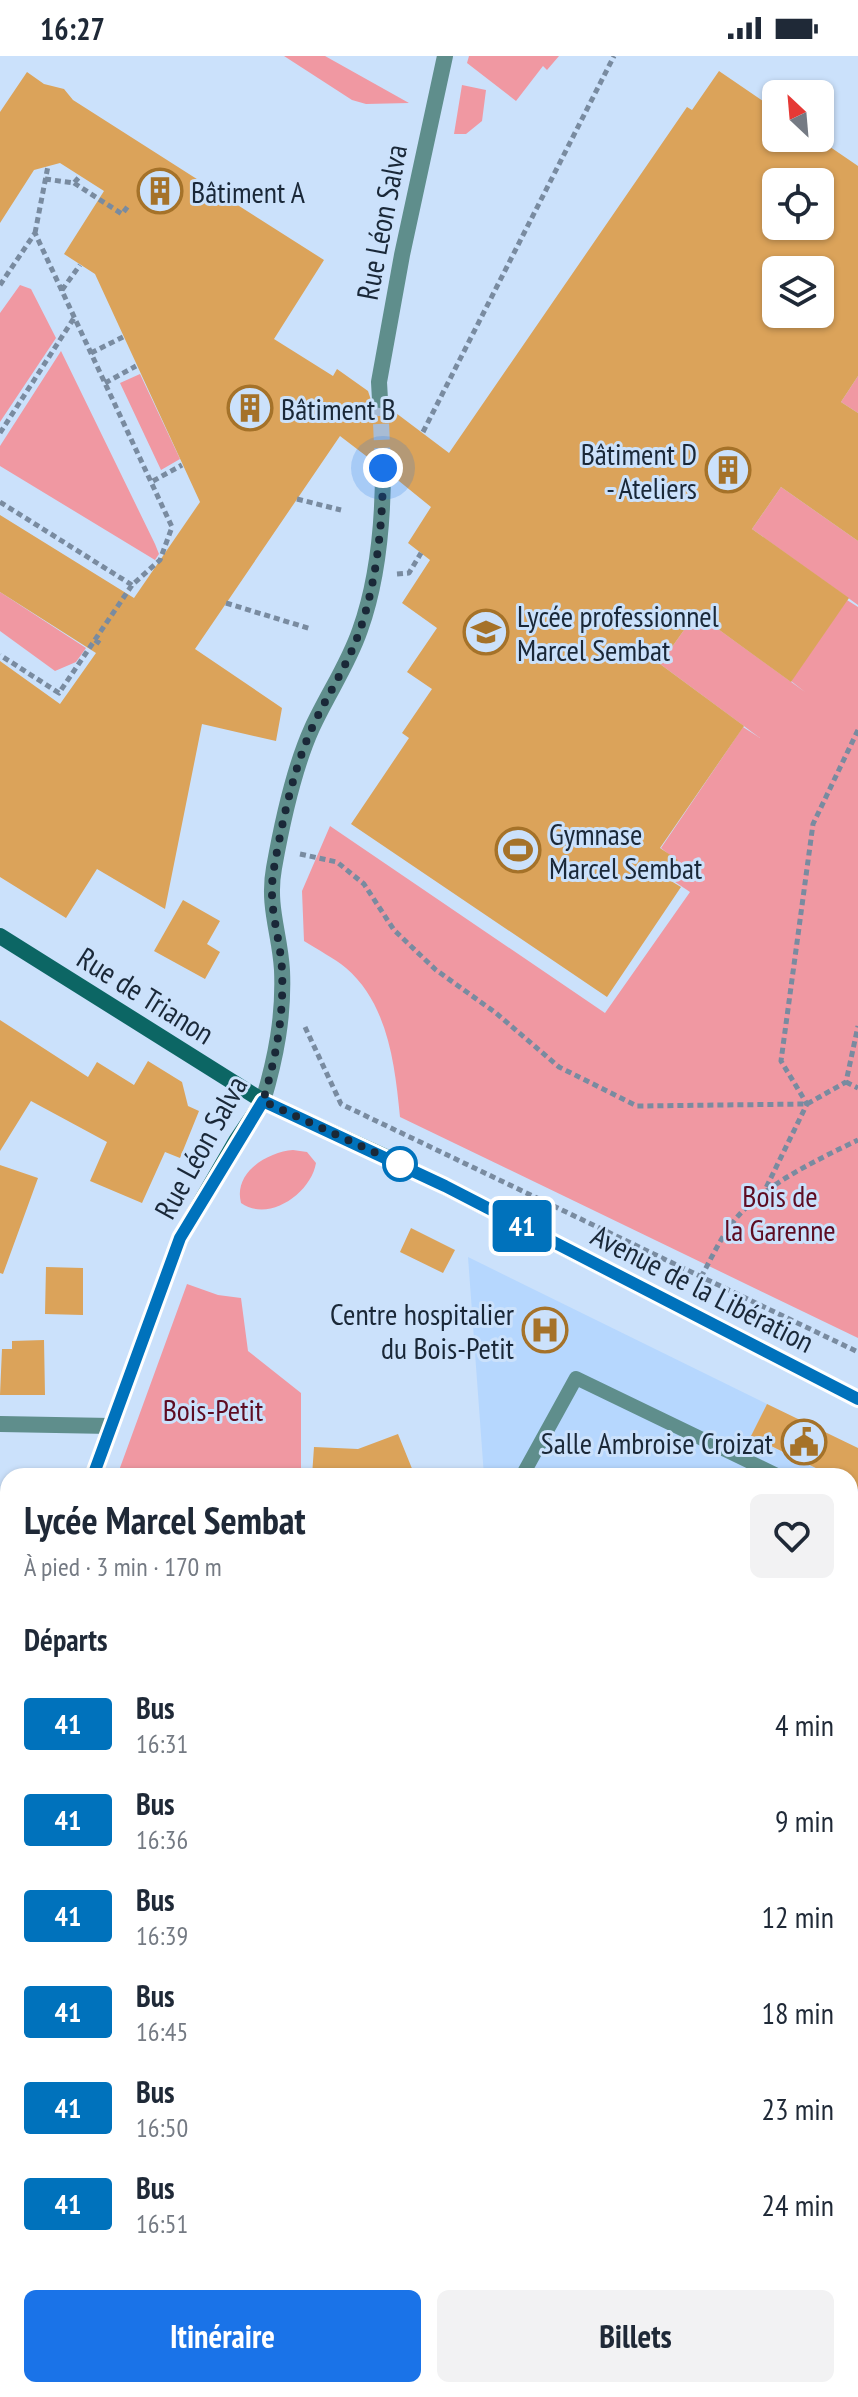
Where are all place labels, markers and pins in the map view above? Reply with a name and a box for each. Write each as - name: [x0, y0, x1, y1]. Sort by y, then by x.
- building icon: Bâtiment A: [136, 167, 184, 215]
- place label: Bâtiment A: [191, 172, 306, 211]
- building icon: Bâtiment B: [226, 384, 274, 432]
- place label: Bâtiment B: [281, 389, 396, 428]
- place label: Bâtiment D - Ateliers: [581, 434, 697, 507]
- building icon: Bâtiment D - Ateliers: [704, 446, 752, 494]
- place label: Lycée professionnel Marcel Sembat: [517, 596, 719, 669]
- school or university icon: Lycée professionnel Marcel Sembat: [462, 608, 510, 656]
- place label: Gymnase Marcel Sembat: [549, 814, 703, 887]
- sports icon: Gymnase Marcel Sembat: [494, 826, 542, 874]
- unlabelled marker: [383, 1147, 417, 1181]
- place label: Centre hospitalier du Bois-Petit: [330, 1294, 515, 1367]
- hospital icon: Centre hospitalier du Bois-Petit: [521, 1306, 569, 1354]
- public building icon: Salle Ambroise Croizat: [780, 1418, 828, 1466]
- place label: Salle Ambroise Croizat: [541, 1423, 774, 1462]

